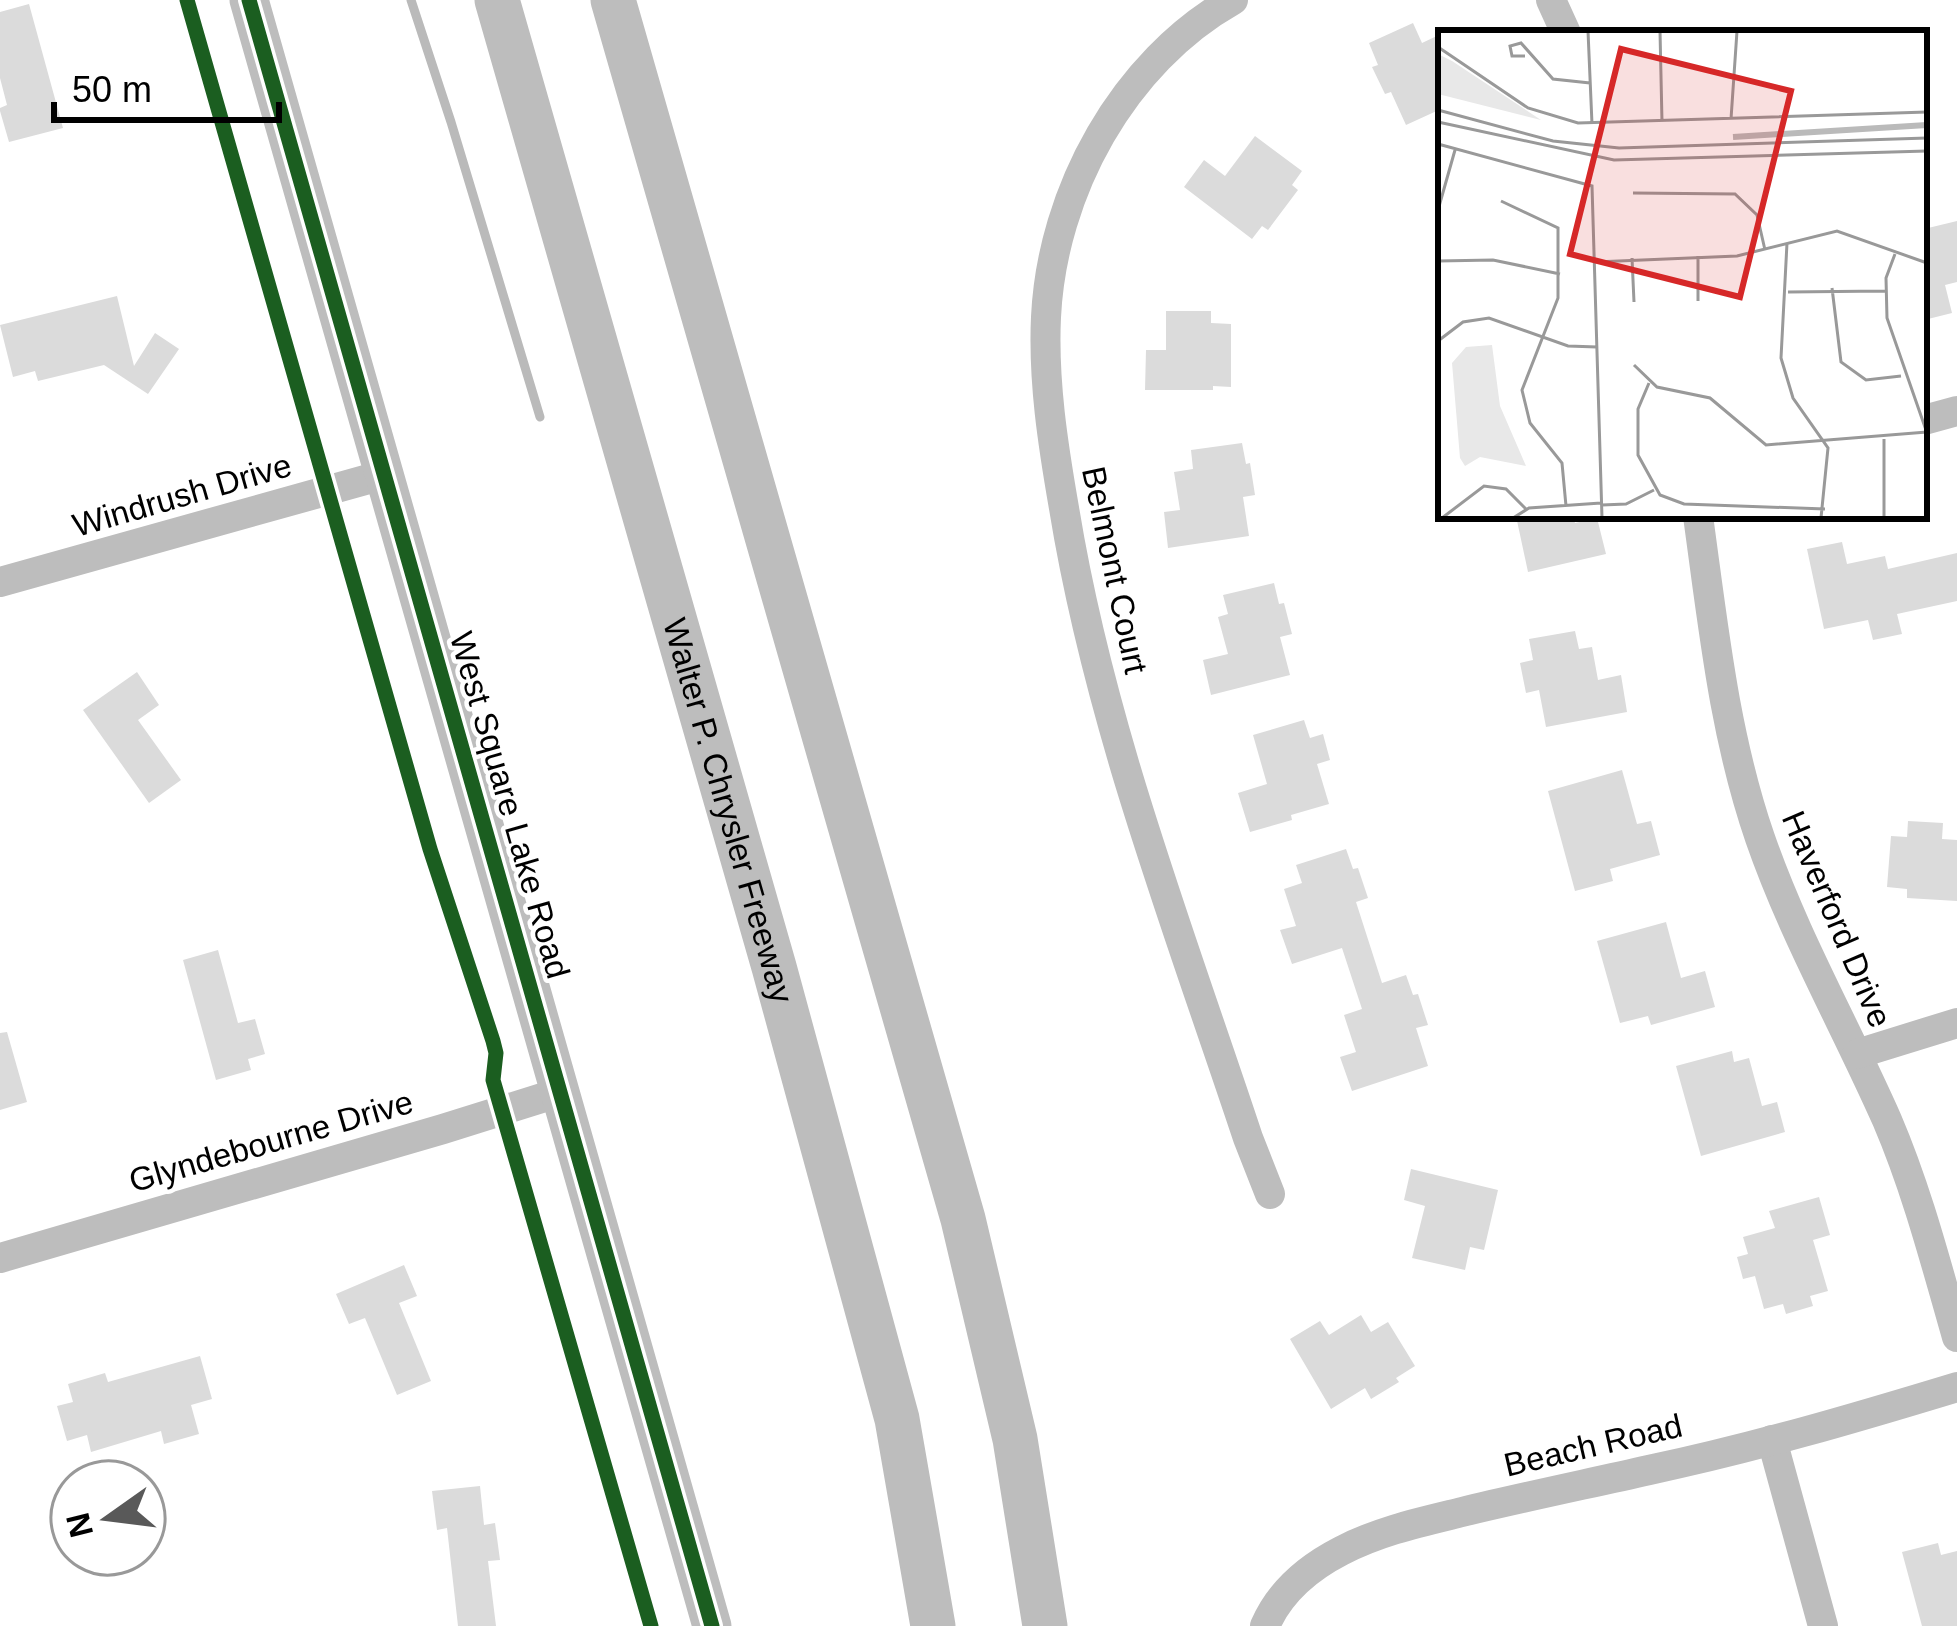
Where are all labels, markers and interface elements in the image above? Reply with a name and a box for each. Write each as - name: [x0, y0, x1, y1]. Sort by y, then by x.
- inset map: [1438, 30, 1927, 519]
- scale bar: [54, 48, 279, 122]
- text: 50 m: [72, 69, 152, 110]
- street label: Windrush Drive: [68, 446, 296, 544]
- street label: Belmont Court: [1075, 463, 1155, 677]
- street label: Walter P. Chrysler Freeway: [657, 614, 801, 1007]
- street label: West Square Lake Road: [443, 627, 577, 983]
- street label: Haverford Drive: [1775, 805, 1899, 1033]
- street label: Glyndebourne Drive: [125, 1083, 417, 1199]
- street label: Beach Road: [1500, 1407, 1686, 1483]
- north arrow: [48, 1458, 168, 1578]
- text: N: [59, 1509, 100, 1541]

